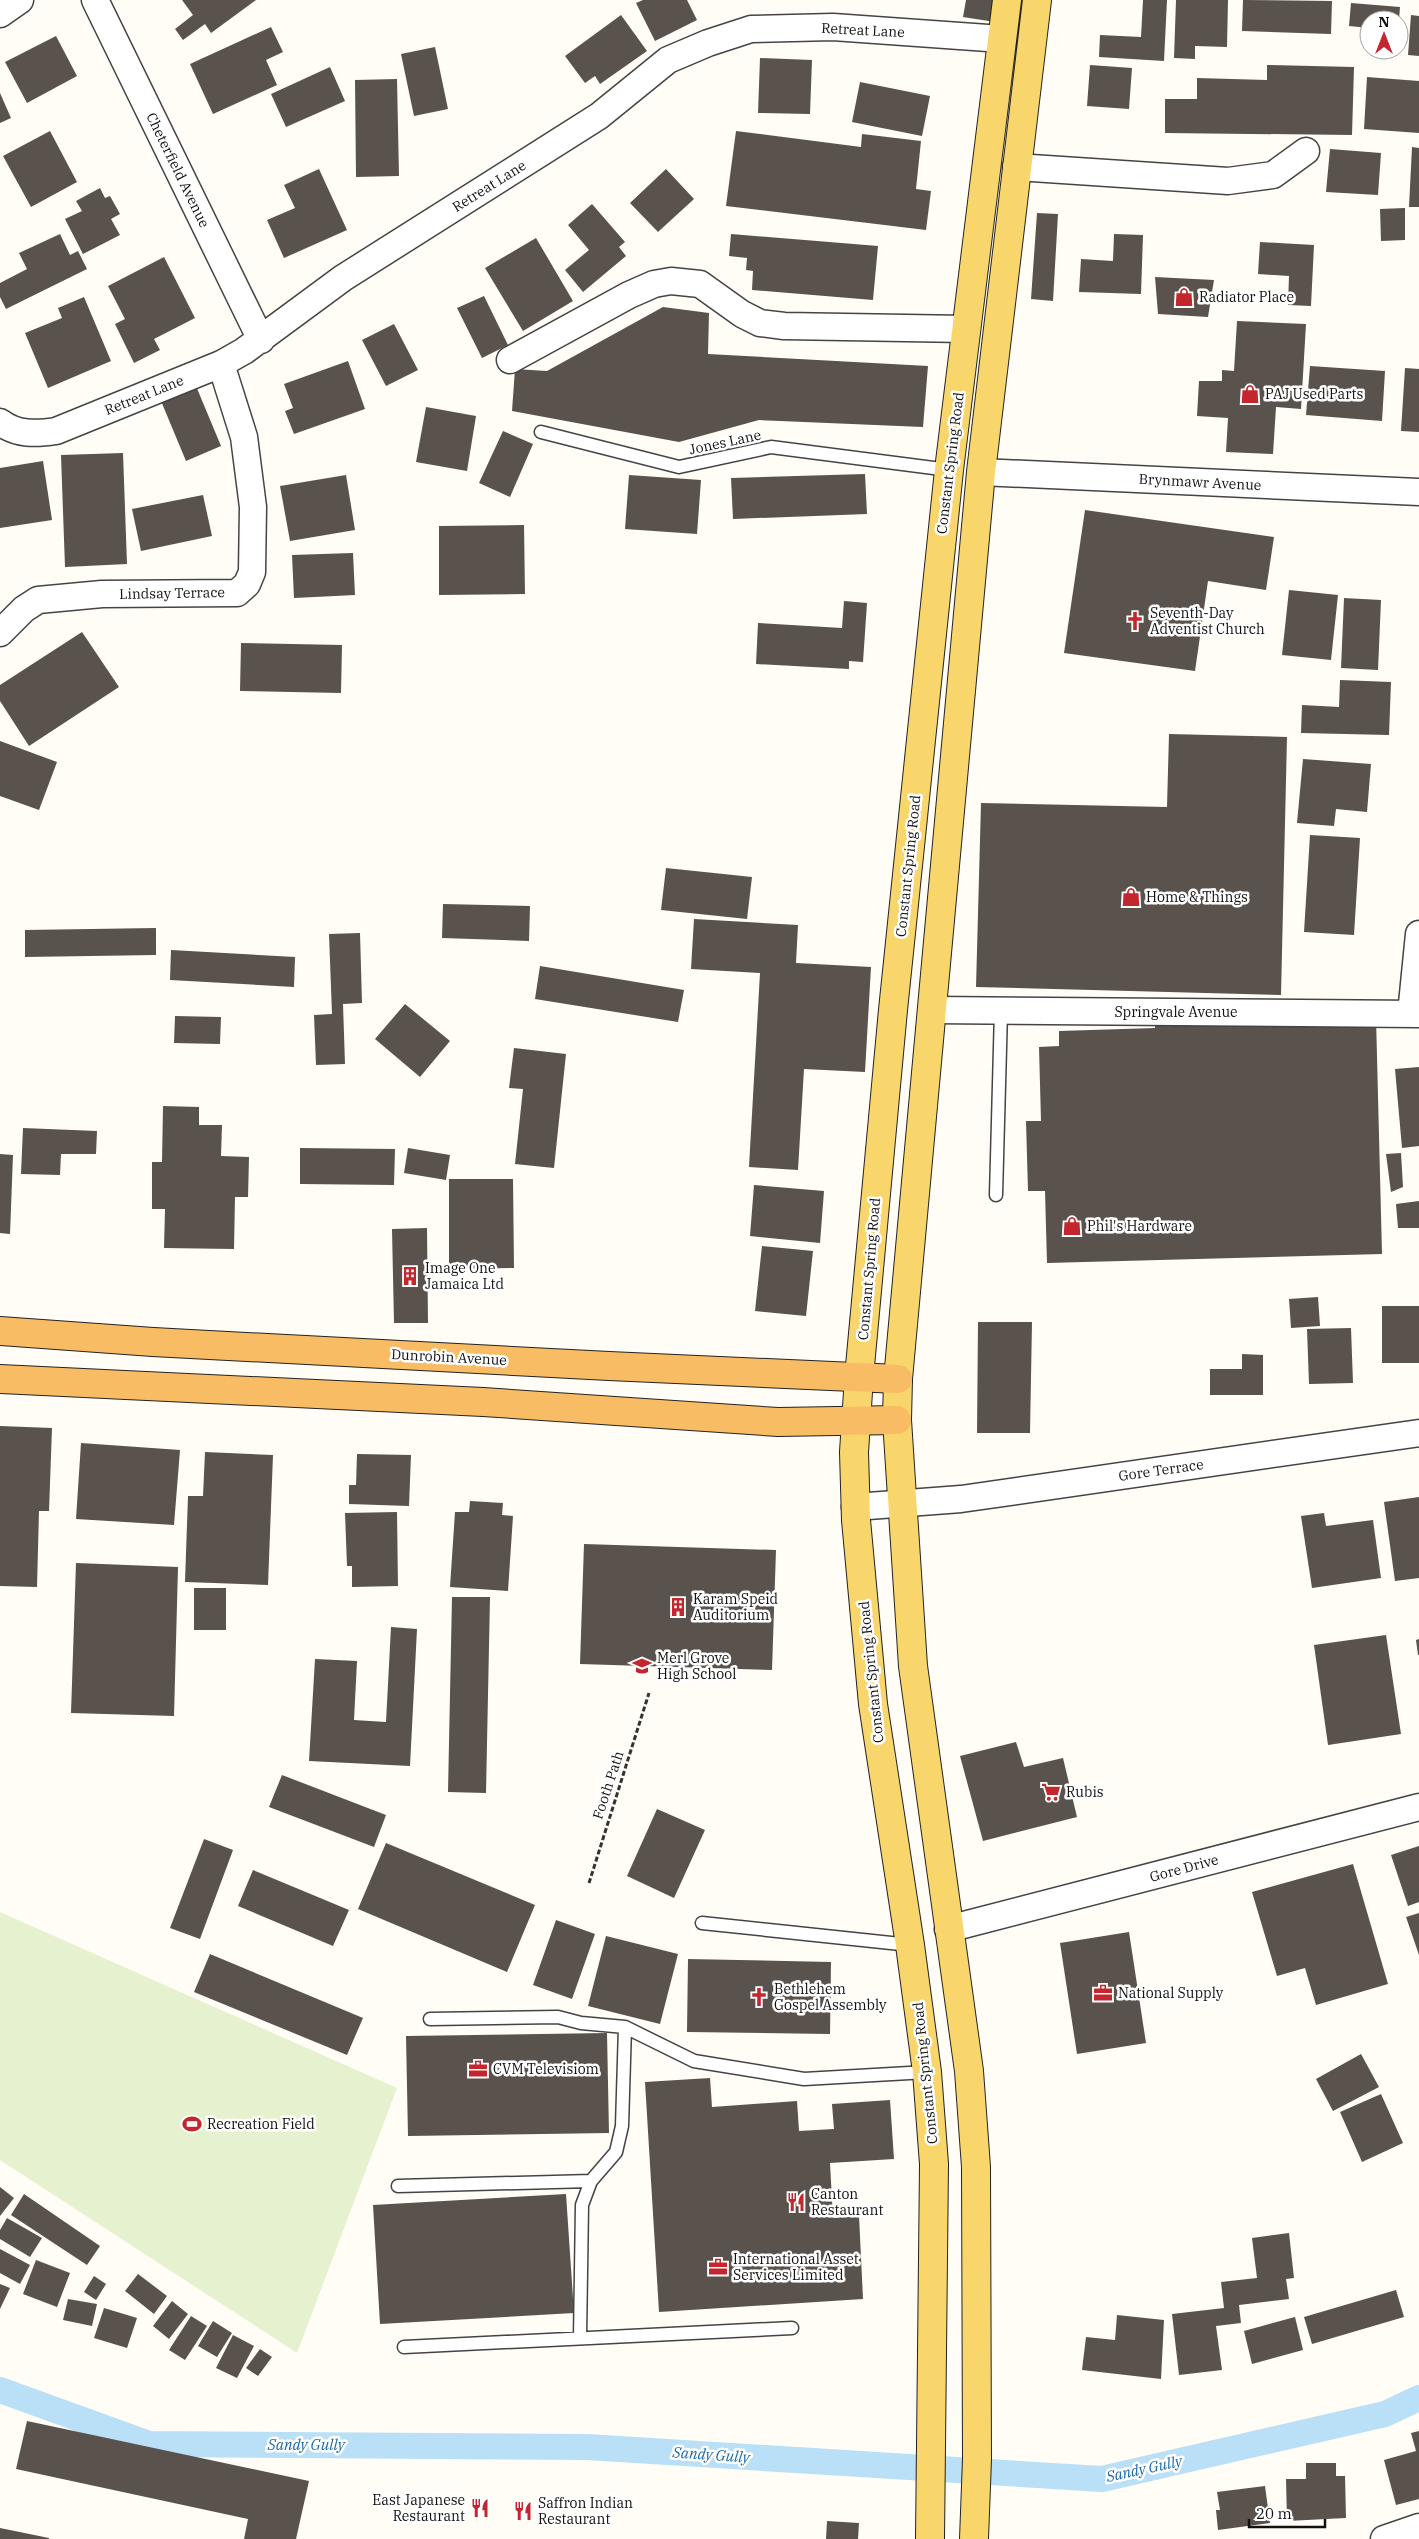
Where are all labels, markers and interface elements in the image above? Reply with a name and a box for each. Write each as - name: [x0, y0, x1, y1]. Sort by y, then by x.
- north arrow: [1359, 10, 1409, 60]
- text: N: [1378, 13, 1390, 31]
- street label: Retreat Lane: [821, 19, 905, 41]
- street label: Cheterfield Avenue: [142, 110, 214, 230]
- street label: Retreat Lane: [449, 156, 529, 216]
- shop icon: Radiator Place: [1173, 286, 1195, 308]
- place label: Radiator Place: [1199, 288, 1294, 306]
- street label: Retreat Lane: [102, 371, 186, 419]
- shop icon: PAJ Used Parts: [1239, 383, 1261, 405]
- place label: PAJ Used Parts: [1265, 385, 1363, 403]
- street label: Constant Spring Road: [932, 391, 968, 535]
- street label: Jones Lane: [687, 426, 763, 458]
- street label: Brynmawr Avenue: [1138, 470, 1262, 494]
- street label: Lindsay Terrace: [119, 583, 225, 603]
- place label: Seventh-Day Adventist Church: [1150, 604, 1265, 638]
- church icon: Seventh-Day Adventist Church: [1124, 610, 1146, 632]
- street label: Constant Spring Road: [892, 794, 924, 938]
- shop icon: Home & Things: [1120, 886, 1142, 908]
- place label: Home & Things: [1146, 888, 1248, 906]
- street label: Springvale Avenue: [1114, 1003, 1238, 1021]
- street label: Constant Spring Road: [854, 1197, 884, 1341]
- shop icon: Phil's Hardware: [1061, 1215, 1083, 1237]
- place label: Phil's Hardware: [1087, 1217, 1192, 1235]
- place label: Image One Jamaica Ltd: [425, 1259, 505, 1293]
- building icon: Image One Jamaica Ltd: [399, 1265, 421, 1287]
- street label: Dunrobin Avenue: [391, 1345, 507, 1369]
- street label: Gore Terrace: [1117, 1455, 1205, 1485]
- place label: Karam Speid Auditorium: [693, 1590, 779, 1624]
- building icon: Karam Speid Auditorium: [667, 1596, 689, 1618]
- street label: Constant Spring Road: [855, 1600, 887, 1744]
- place label: Merl Grove High School: [657, 1649, 736, 1683]
- school or university icon: Merl Grove High School: [631, 1655, 653, 1677]
- street label: Footh Path: [589, 1748, 628, 1821]
- supermarket icon: Rubis: [1040, 1781, 1062, 1803]
- place label: Rubis: [1066, 1783, 1104, 1801]
- street label: Gore Drive: [1148, 1850, 1220, 1886]
- place label: Bethlehem Gospel Assembly: [774, 1980, 887, 2014]
- office icon: National Supply: [1092, 1982, 1114, 2004]
- place label: National Supply: [1118, 1984, 1224, 2002]
- church icon: Bethlehem Gospel Assembly: [748, 1986, 770, 2008]
- street label: Constant Spring Road: [909, 2001, 941, 2145]
- office icon: CVM Televisiom: [467, 2058, 489, 2080]
- place label: CVM Televisiom: [493, 2060, 599, 2078]
- sports icon: Recreation Field: [181, 2113, 203, 2135]
- place label: Recreation Field: [207, 2115, 315, 2133]
- place label: Canton Restaurant: [811, 2185, 883, 2219]
- restaurant icon: Canton Restaurant: [785, 2191, 807, 2213]
- place label: International Asset Services Limited: [733, 2250, 859, 2284]
- office icon: International Asset Services Limited: [707, 2256, 729, 2278]
- water label: Sandy Gully: [267, 2435, 346, 2454]
- water label: Sandy Gully: [671, 2442, 751, 2467]
- water label: Sandy Gully: [1103, 2451, 1185, 2486]
- place label: East Japanese Restaurant: [372, 2491, 465, 2525]
- place label: Saffron Indian Restaurant: [538, 2494, 633, 2528]
- scale bar: [1249, 2496, 1325, 2528]
- restaurant icon: East Japanese Restaurant: [469, 2497, 491, 2519]
- restaurant icon: Saffron Indian Restaurant: [512, 2500, 534, 2522]
- text: 20 m: [1256, 2504, 1292, 2523]

